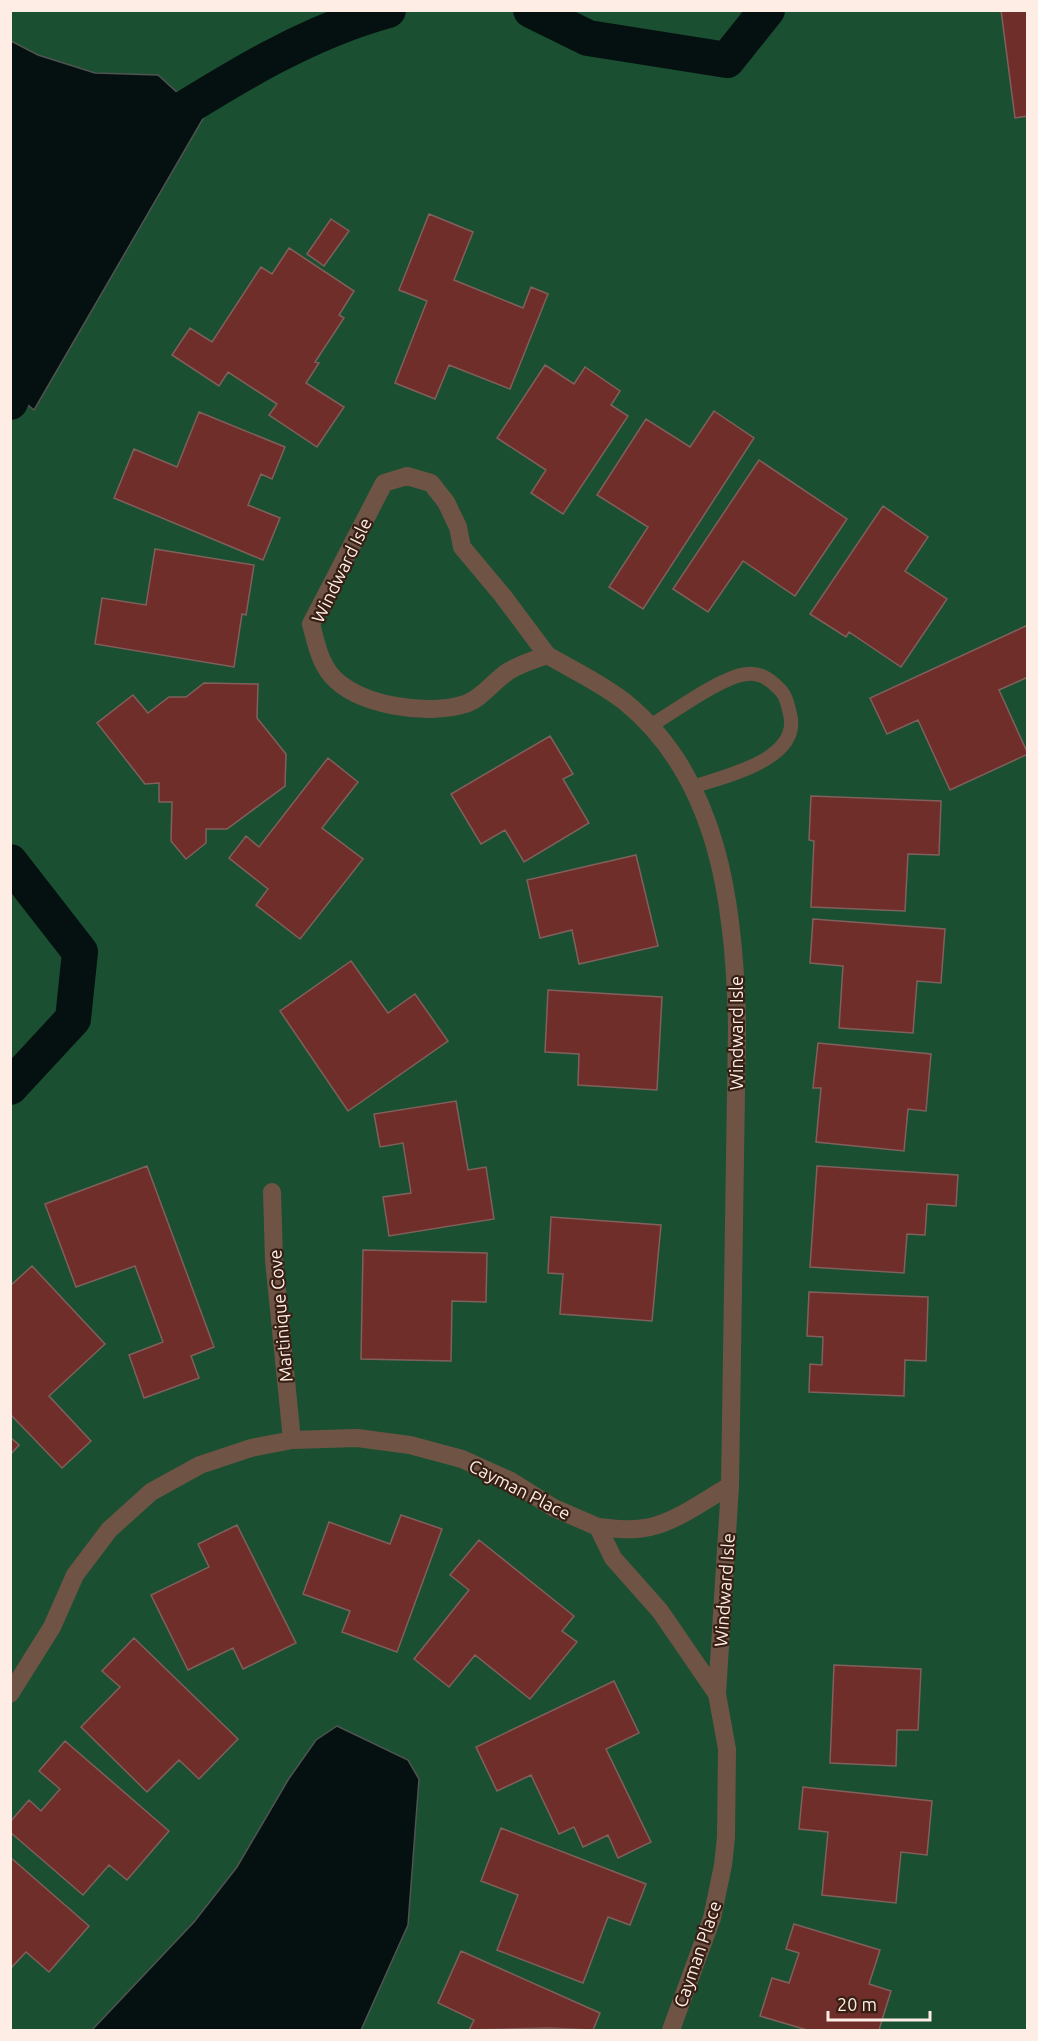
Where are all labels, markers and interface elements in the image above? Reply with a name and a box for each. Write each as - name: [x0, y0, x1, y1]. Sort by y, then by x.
- street label: Windward Isle: [307, 514, 375, 626]
- street label: Windward Isle: [726, 976, 746, 1090]
- street label: Martinique Cove: [264, 1249, 296, 1383]
- street label: Cayman Place: [466, 1455, 574, 1523]
- street label: Windward Isle: [710, 1532, 738, 1648]
- street label: Cayman Place: [669, 1898, 725, 2010]
- scale bar: [828, 1984, 930, 2022]
- text: 20 m: [837, 1994, 877, 2014]

